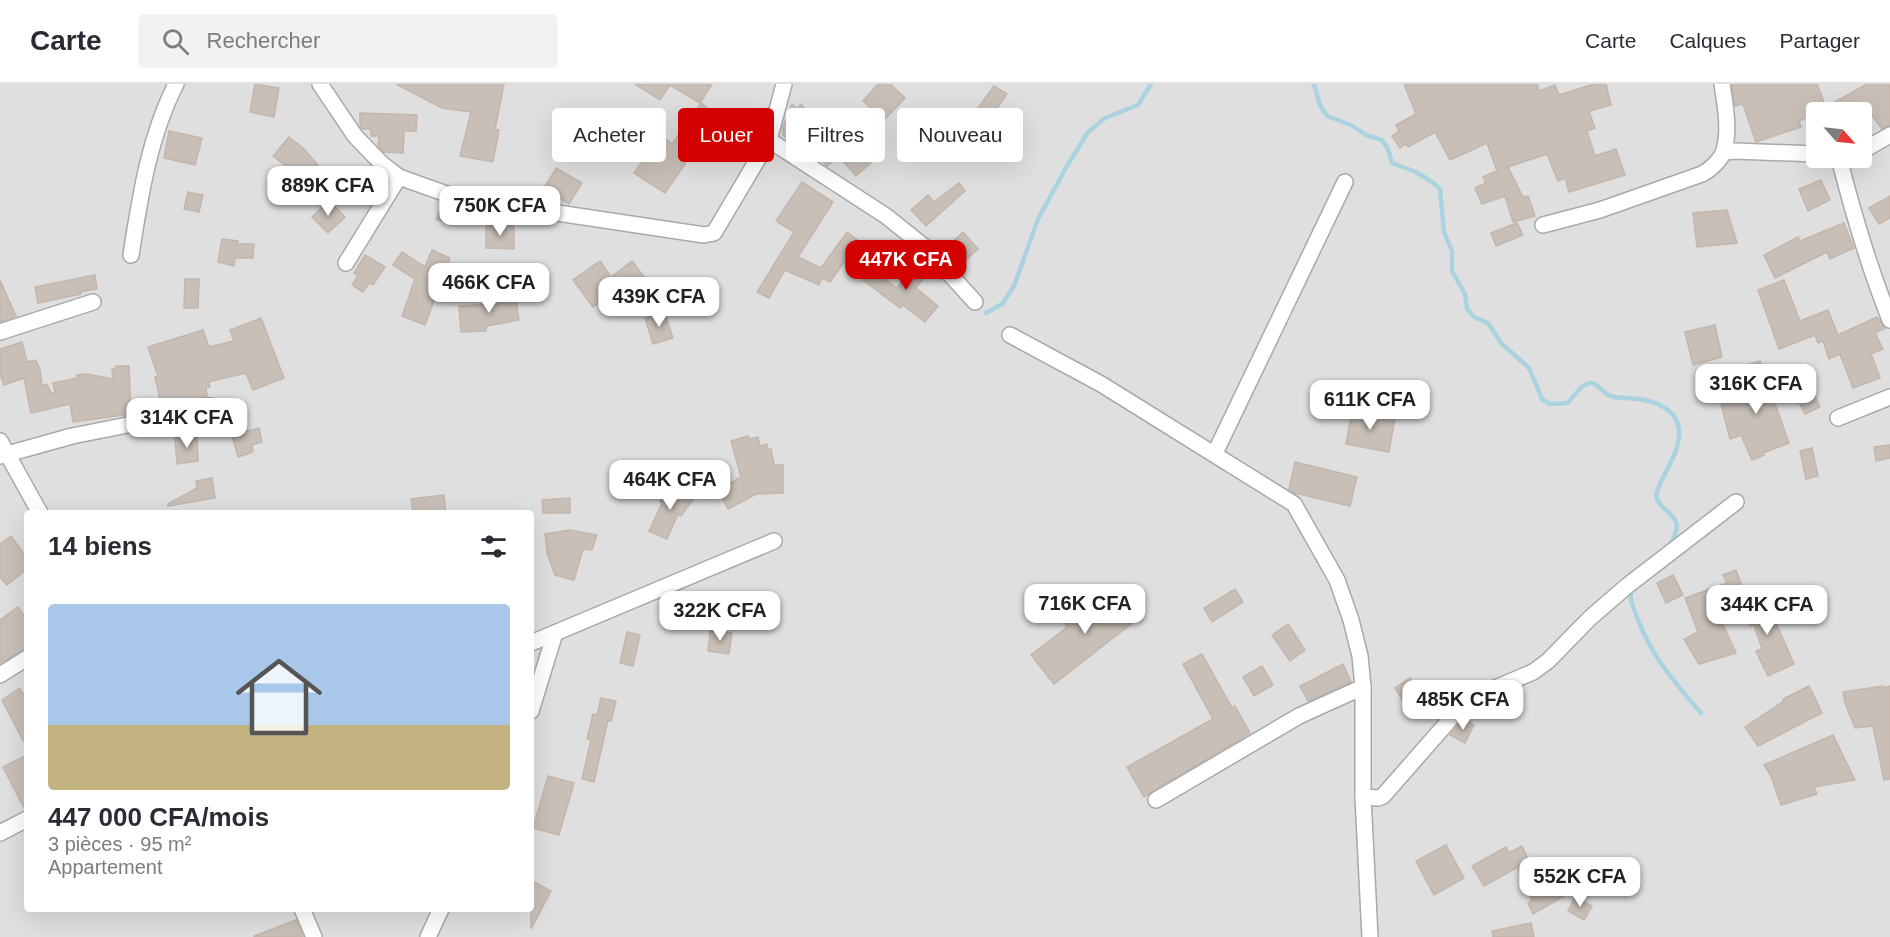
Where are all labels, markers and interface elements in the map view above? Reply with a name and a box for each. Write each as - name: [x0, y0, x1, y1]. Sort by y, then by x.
- search box: [138, 14, 558, 68]
- text: Carte: [30, 25, 102, 56]
- icon: search: [159, 25, 192, 58]
- text: Rechercher: [207, 28, 320, 53]
- text: Carte: [1585, 29, 1636, 52]
- text: Calques: [1669, 29, 1746, 52]
- text: Partager: [1779, 29, 1860, 52]
- north arrow: [1806, 102, 1872, 168]
- map controls: [1806, 102, 1872, 168]
- chip: Acheter: [552, 108, 666, 162]
- chip: Louer: [678, 108, 774, 162]
- chip: Filtres: [786, 108, 885, 162]
- chip: Nouveau: [897, 108, 1023, 162]
- pin: 889K CFA: [266, 166, 390, 217]
- text: 889K CFA: [281, 174, 375, 196]
- pin: 750K CFA: [438, 186, 562, 237]
- text: 750K CFA: [453, 194, 547, 216]
- pin: 447K CFA: [844, 240, 968, 291]
- text: 447K CFA: [859, 248, 953, 270]
- pin: 466K CFA: [427, 263, 551, 314]
- text: 466K CFA: [442, 271, 536, 293]
- pin: 439K CFA: [597, 277, 721, 328]
- text: 439K CFA: [612, 285, 706, 307]
- pin: 316K CFA: [1694, 364, 1818, 415]
- text: 316K CFA: [1709, 372, 1803, 394]
- pin: 611K CFA: [1308, 380, 1432, 431]
- text: 611K CFA: [1324, 388, 1416, 410]
- pin: 314K CFA: [125, 398, 249, 449]
- text: 314K CFA: [140, 406, 234, 428]
- pin: 464K CFA: [608, 460, 732, 511]
- text: 464K CFA: [623, 468, 717, 490]
- icon: filters: [477, 530, 510, 563]
- text: 14 biens: [48, 531, 152, 561]
- pin: 716K CFA: [1023, 584, 1147, 635]
- pin: 344K CFA: [1705, 585, 1829, 636]
- pin: 322K CFA: [658, 591, 782, 642]
- text: 716K CFA: [1038, 592, 1132, 614]
- text: 344K CFA: [1720, 593, 1814, 615]
- text: 322K CFA: [673, 599, 767, 621]
- icon: home: [225, 643, 333, 751]
- pin: 485K CFA: [1401, 680, 1525, 731]
- text: 485K CFA: [1416, 688, 1510, 710]
- text: 447 000 CFA/mois: [48, 802, 269, 832]
- text: 3 pièces · 95 m²: [48, 833, 191, 855]
- text: Appartement: [48, 856, 163, 878]
- pin: 552K CFA: [1518, 857, 1642, 908]
- text: 552K CFA: [1533, 865, 1627, 887]

